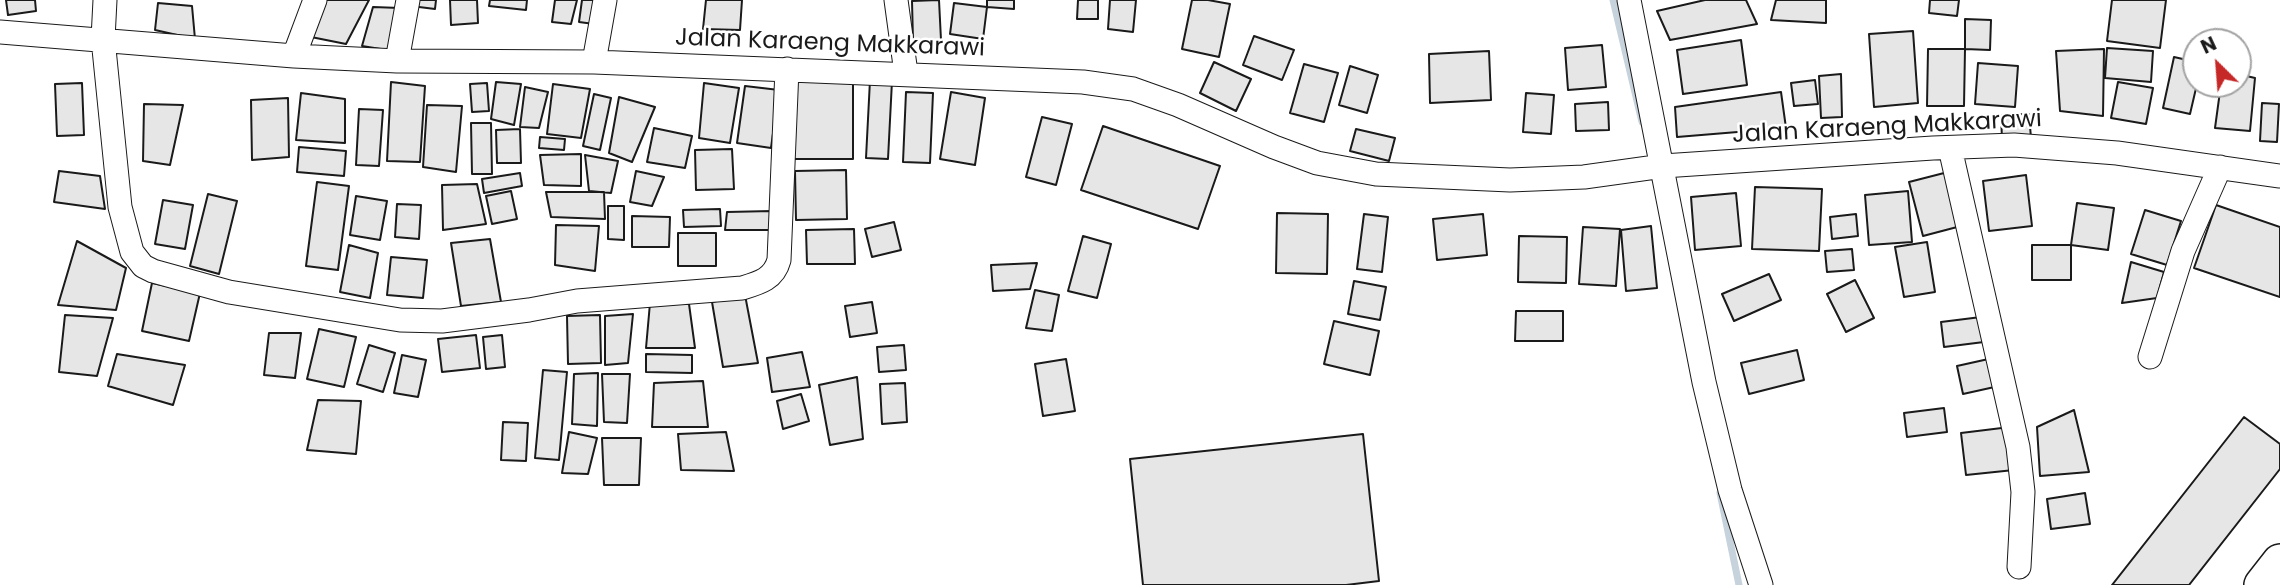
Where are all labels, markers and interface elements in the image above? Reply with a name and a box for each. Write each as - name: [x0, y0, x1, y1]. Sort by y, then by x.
- street label: Jalan Karaeng Makkarawi: [675, 24, 985, 64]
- north arrow: [2182, 28, 2252, 98]
- text: N: [2197, 30, 2221, 61]
- street label: Jalan Karaeng Makkarawi: [1731, 106, 2043, 150]

